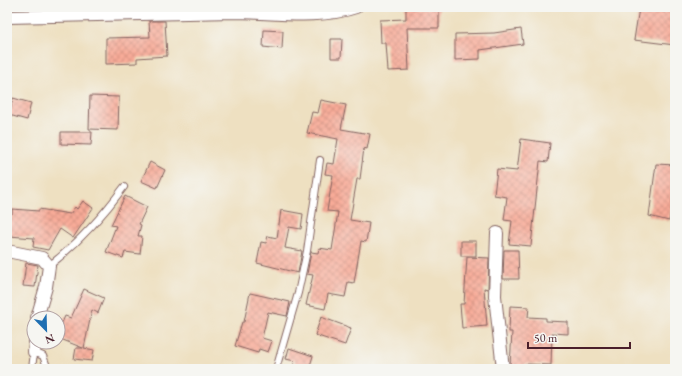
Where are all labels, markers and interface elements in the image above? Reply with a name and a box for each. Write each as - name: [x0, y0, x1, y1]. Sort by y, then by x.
- north arrow: [26, 310, 66, 350]
- scale bar: [528, 324, 630, 350]
- text: 50 m: [534, 330, 558, 346]
- text: N: [43, 331, 57, 347]

